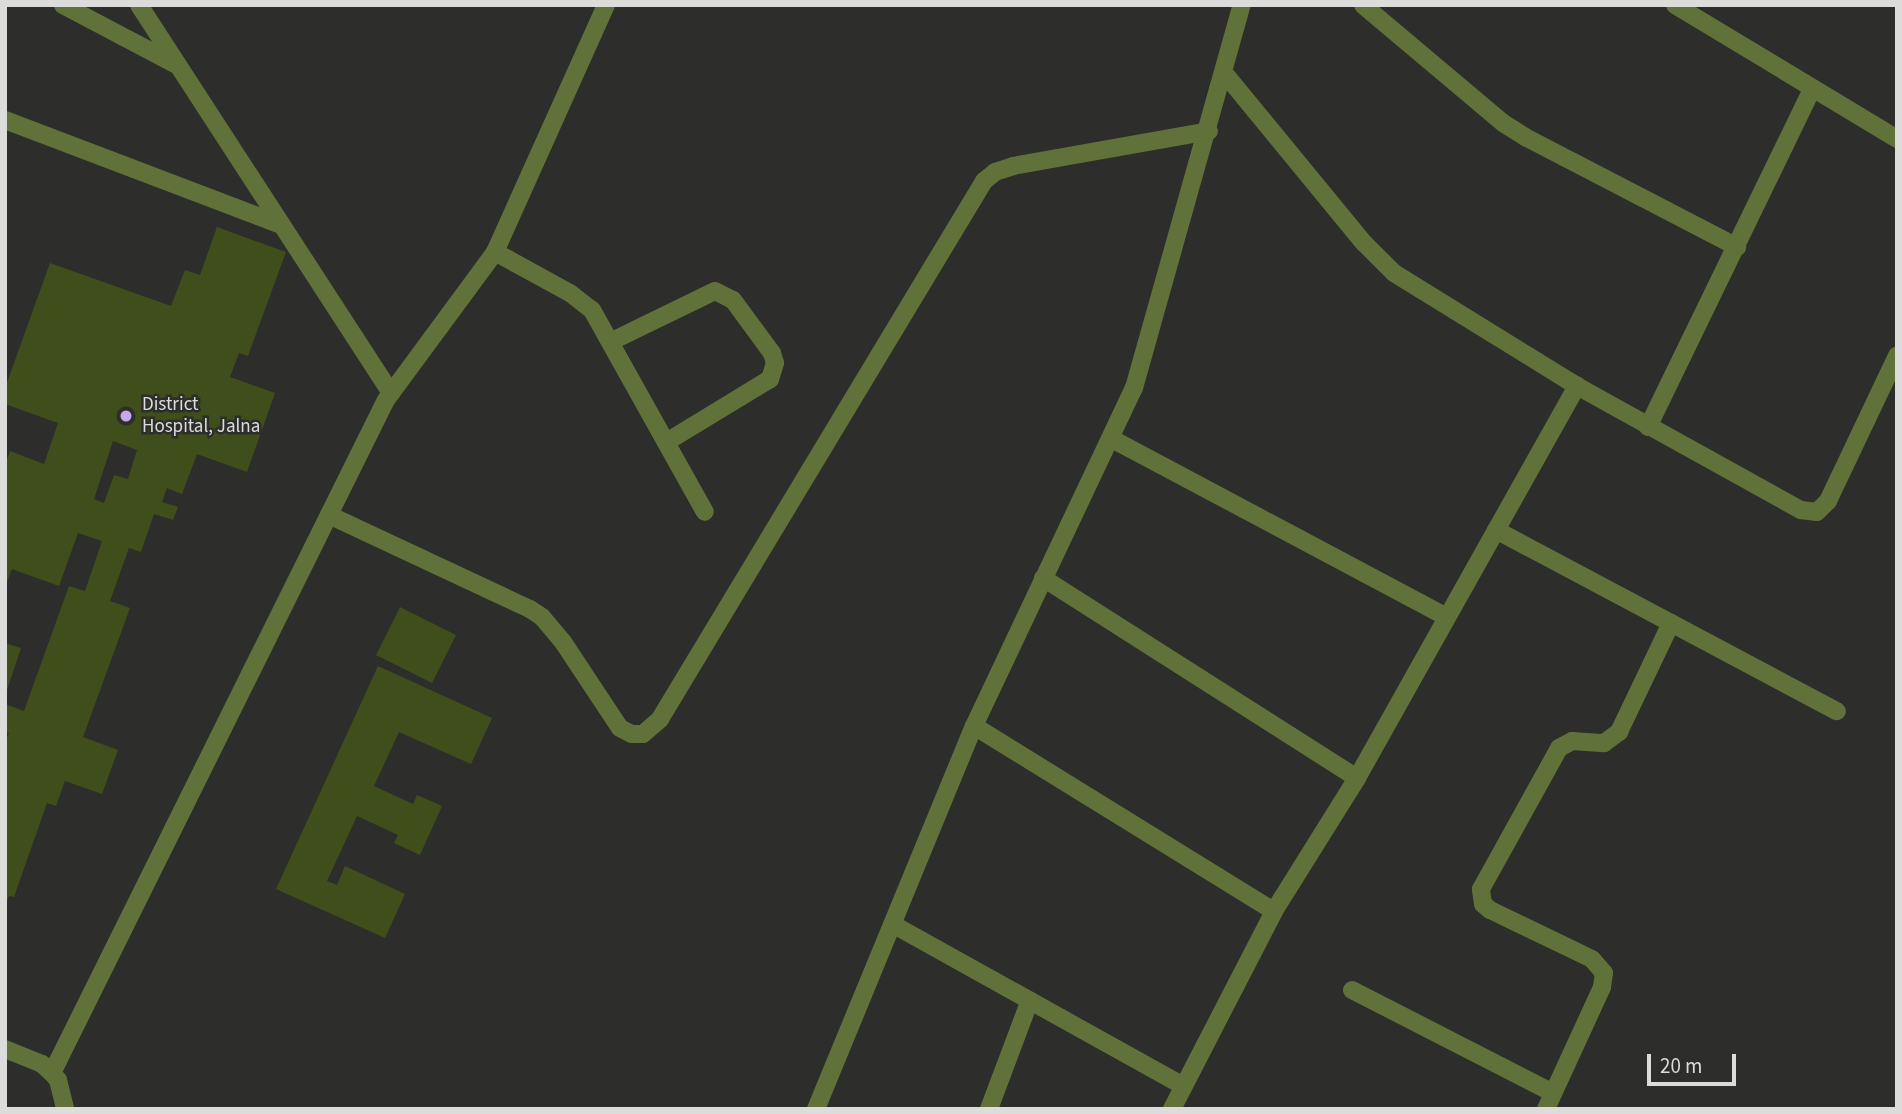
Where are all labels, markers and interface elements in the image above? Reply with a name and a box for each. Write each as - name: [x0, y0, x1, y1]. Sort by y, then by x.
- place label: District Hospital, Jalna: [142, 394, 260, 438]
- marker: District Hospital, Jalna: [116, 406, 136, 426]
- scale bar: [1650, 1040, 1739, 1084]
- text: 20 m: [1660, 1051, 1702, 1081]

